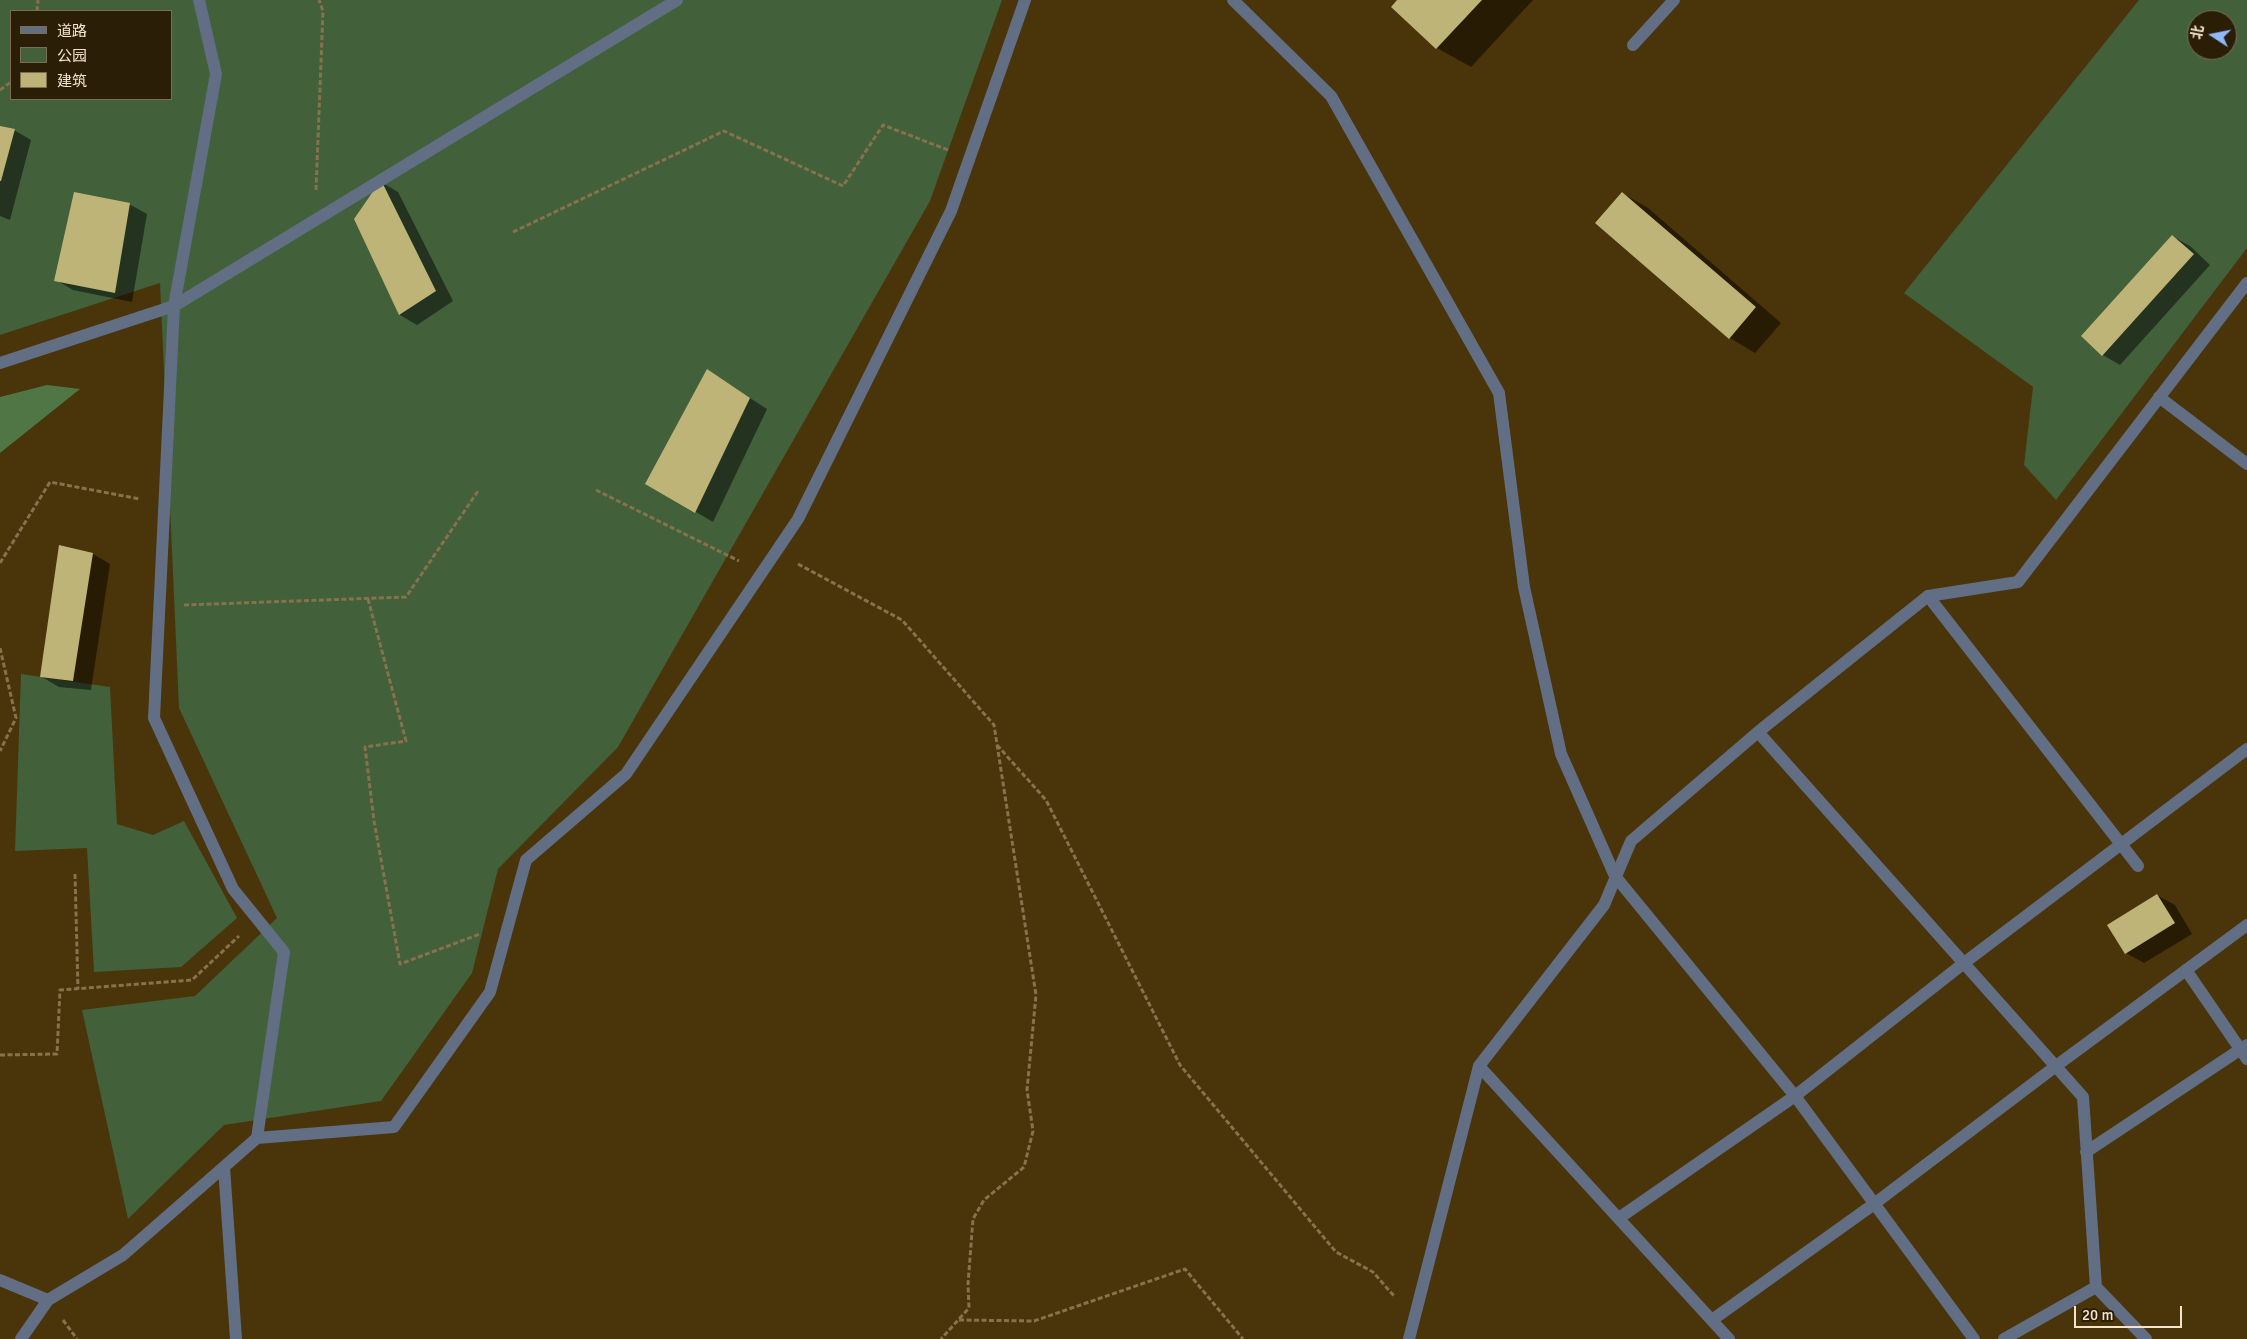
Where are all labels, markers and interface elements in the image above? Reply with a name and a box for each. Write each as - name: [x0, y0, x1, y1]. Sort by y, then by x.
- legend: [10, 10, 172, 100]
- north arrow: [2187, 10, 2237, 60]
- text: 道路: [57, 22, 87, 40]
- text: 北: [2188, 24, 2207, 41]
- text: 公园: [57, 47, 87, 65]
- text: 建筑: [57, 72, 87, 90]
- scale bar: [2077, 1296, 2184, 1328]
- text: 20 m: [2082, 1306, 2113, 1324]

